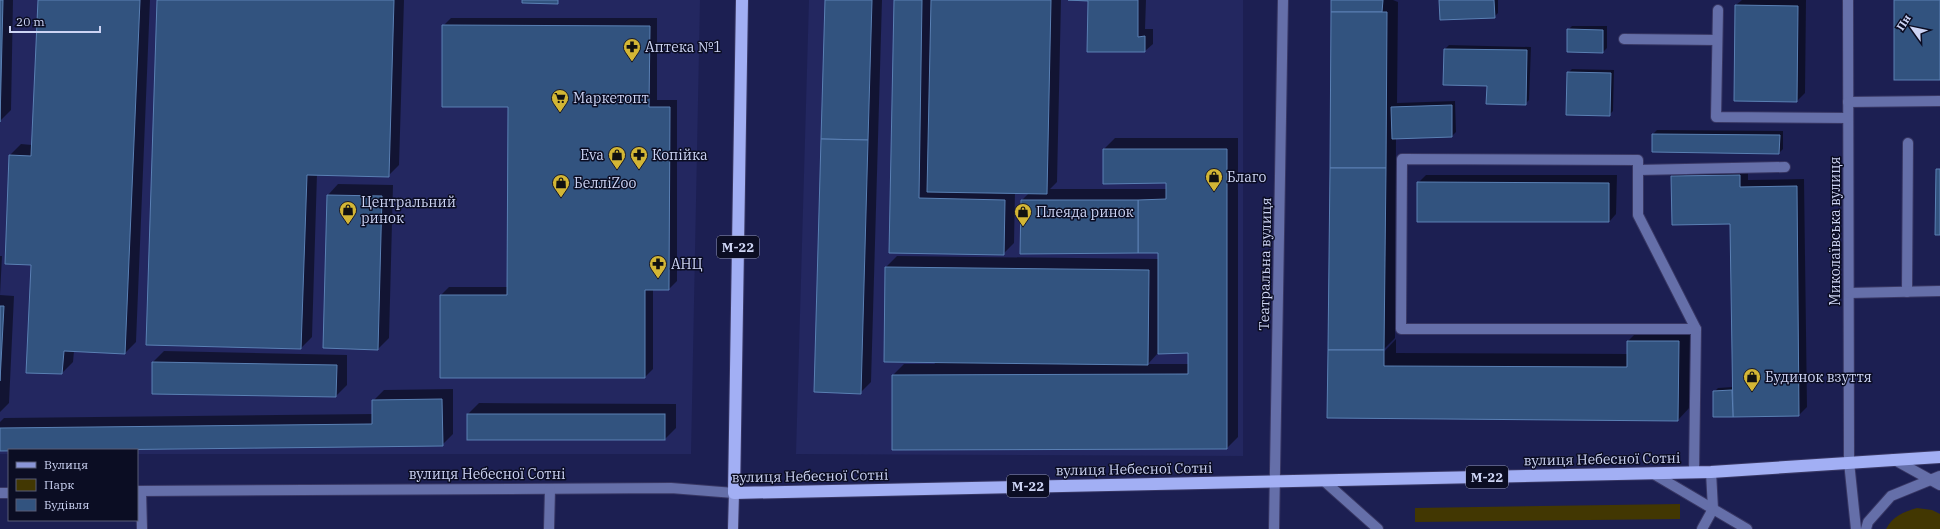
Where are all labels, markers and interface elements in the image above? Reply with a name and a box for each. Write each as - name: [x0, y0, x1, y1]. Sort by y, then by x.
- scale bar: [10, 8, 100, 34]
- north arrow: [1892, 8, 1932, 48]
- text: Пн: [1893, 11, 1914, 33]
- text: 20 m: [16, 14, 45, 29]
- pharmacy icon: Аптека №1: [622, 37, 642, 62]
- place label: Аптека №1: [645, 38, 722, 56]
- supermarket icon: Маркетопт: [550, 88, 570, 113]
- place label: Маркетопт: [573, 89, 649, 107]
- shop icon: Eva: [607, 145, 627, 170]
- pharmacy icon: Копійка: [629, 145, 649, 170]
- place label: Eva: [580, 146, 604, 164]
- place label: Копійка: [652, 146, 708, 164]
- street label: Миколаївська вулиця: [1826, 156, 1844, 306]
- shop icon: Благо: [1204, 167, 1224, 192]
- place label: Благо: [1227, 168, 1267, 186]
- shop icon: БелліZoo: [551, 173, 571, 198]
- place label: БелліZoo: [574, 174, 636, 192]
- place label: Центральний ринок: [361, 193, 456, 227]
- street label: Театральна вулиця: [1255, 197, 1275, 331]
- shop icon: Центральний ринок: [338, 200, 358, 225]
- shop icon: Плеяда ринок: [1013, 202, 1033, 227]
- place label: Плеяда ринок: [1036, 203, 1134, 221]
- road number: М-22: [717, 236, 759, 258]
- pharmacy icon: АНЦ: [648, 254, 668, 279]
- place label: АНЦ: [671, 255, 703, 273]
- shop icon: Будинок взуття: [1742, 367, 1762, 392]
- place label: Будинок взуття: [1765, 368, 1872, 386]
- legend: [8, 449, 138, 521]
- street label: вулиця Небесної Сотні: [1524, 449, 1680, 469]
- text: Вулиця: [44, 457, 88, 472]
- street label: вулиця Небесної Сотні: [1056, 459, 1212, 479]
- street label: вулиця Небесної Сотні: [409, 465, 565, 483]
- street label: вулиця Небесної Сотні: [732, 466, 888, 486]
- road number: М-22: [1466, 466, 1508, 488]
- road number: М-22: [1007, 475, 1049, 497]
- text: Парк: [44, 477, 74, 492]
- text: Будівля: [44, 497, 89, 512]

